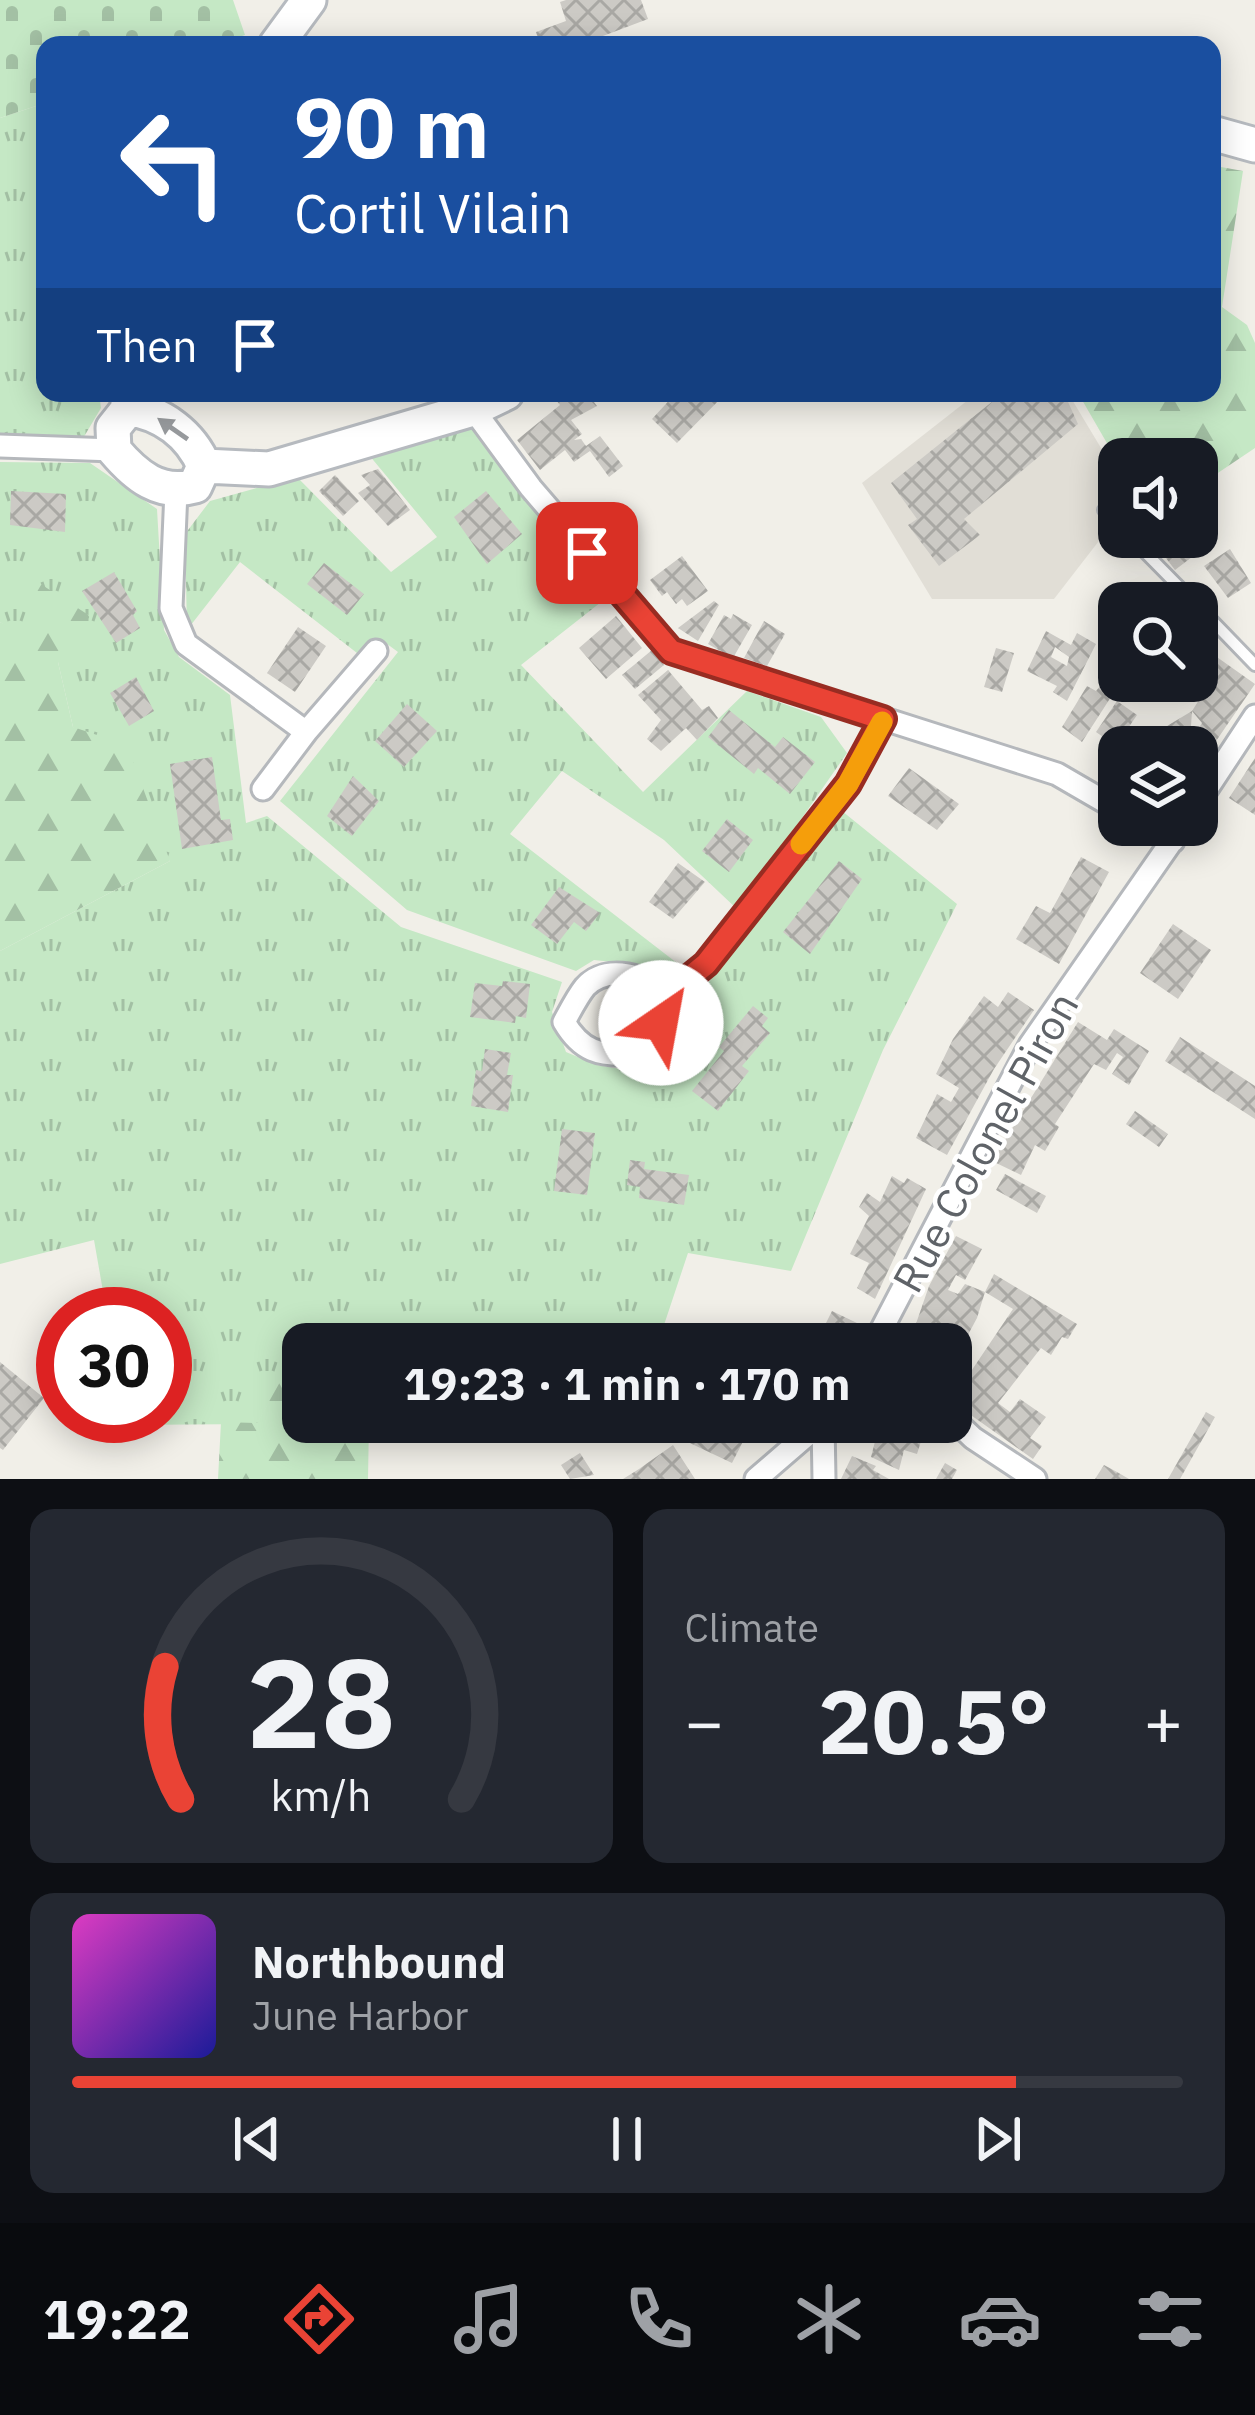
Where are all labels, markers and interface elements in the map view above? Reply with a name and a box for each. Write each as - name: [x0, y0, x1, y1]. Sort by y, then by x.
- text: 90 m: [294, 72, 490, 181]
- icon: left: [96, 84, 252, 240]
- text: Cortil Vilain: [294, 178, 572, 248]
- icon: arrive: [222, 312, 288, 378]
- text: Then: [96, 316, 198, 374]
- one-way arrow: [157, 418, 189, 441]
- map controls: [1098, 438, 1218, 846]
- button: sound: [1098, 438, 1218, 558]
- pin: [536, 502, 638, 604]
- icon: arrive: [554, 520, 620, 586]
- button: search: [1098, 582, 1218, 702]
- button: layers: [1098, 726, 1218, 846]
- position arrow: [598, 960, 724, 1086]
- street label: Rue Colonel Piron: [880, 982, 1090, 1302]
- speed limit sign: 30: [36, 1287, 192, 1443]
- text: 19:23 · 1 min · 170 m: [404, 1354, 850, 1412]
- text: Climate: [685, 1602, 819, 1653]
- text: 28: [246, 1620, 396, 1782]
- text: 20.5°: [818, 1662, 1050, 1779]
- text: −: [685, 1678, 724, 1764]
- text: +: [1143, 1678, 1183, 1764]
- text: km/h: [271, 1767, 372, 1823]
- text: Northbound: [252, 1932, 506, 1990]
- text: June Harbor: [252, 1990, 468, 2041]
- icon: previous: [224, 2106, 290, 2172]
- icon: pause: [594, 2106, 660, 2172]
- icon: next: [965, 2106, 1031, 2172]
- icon: directions: [277, 2277, 361, 2361]
- icon: music: [447, 2277, 531, 2361]
- icon: phone: [617, 2277, 701, 2361]
- icon: climate: [787, 2277, 871, 2361]
- icon: car: [958, 2277, 1042, 2361]
- icon: filters: [1128, 2277, 1212, 2361]
- text: 19:22: [43, 2284, 191, 2354]

